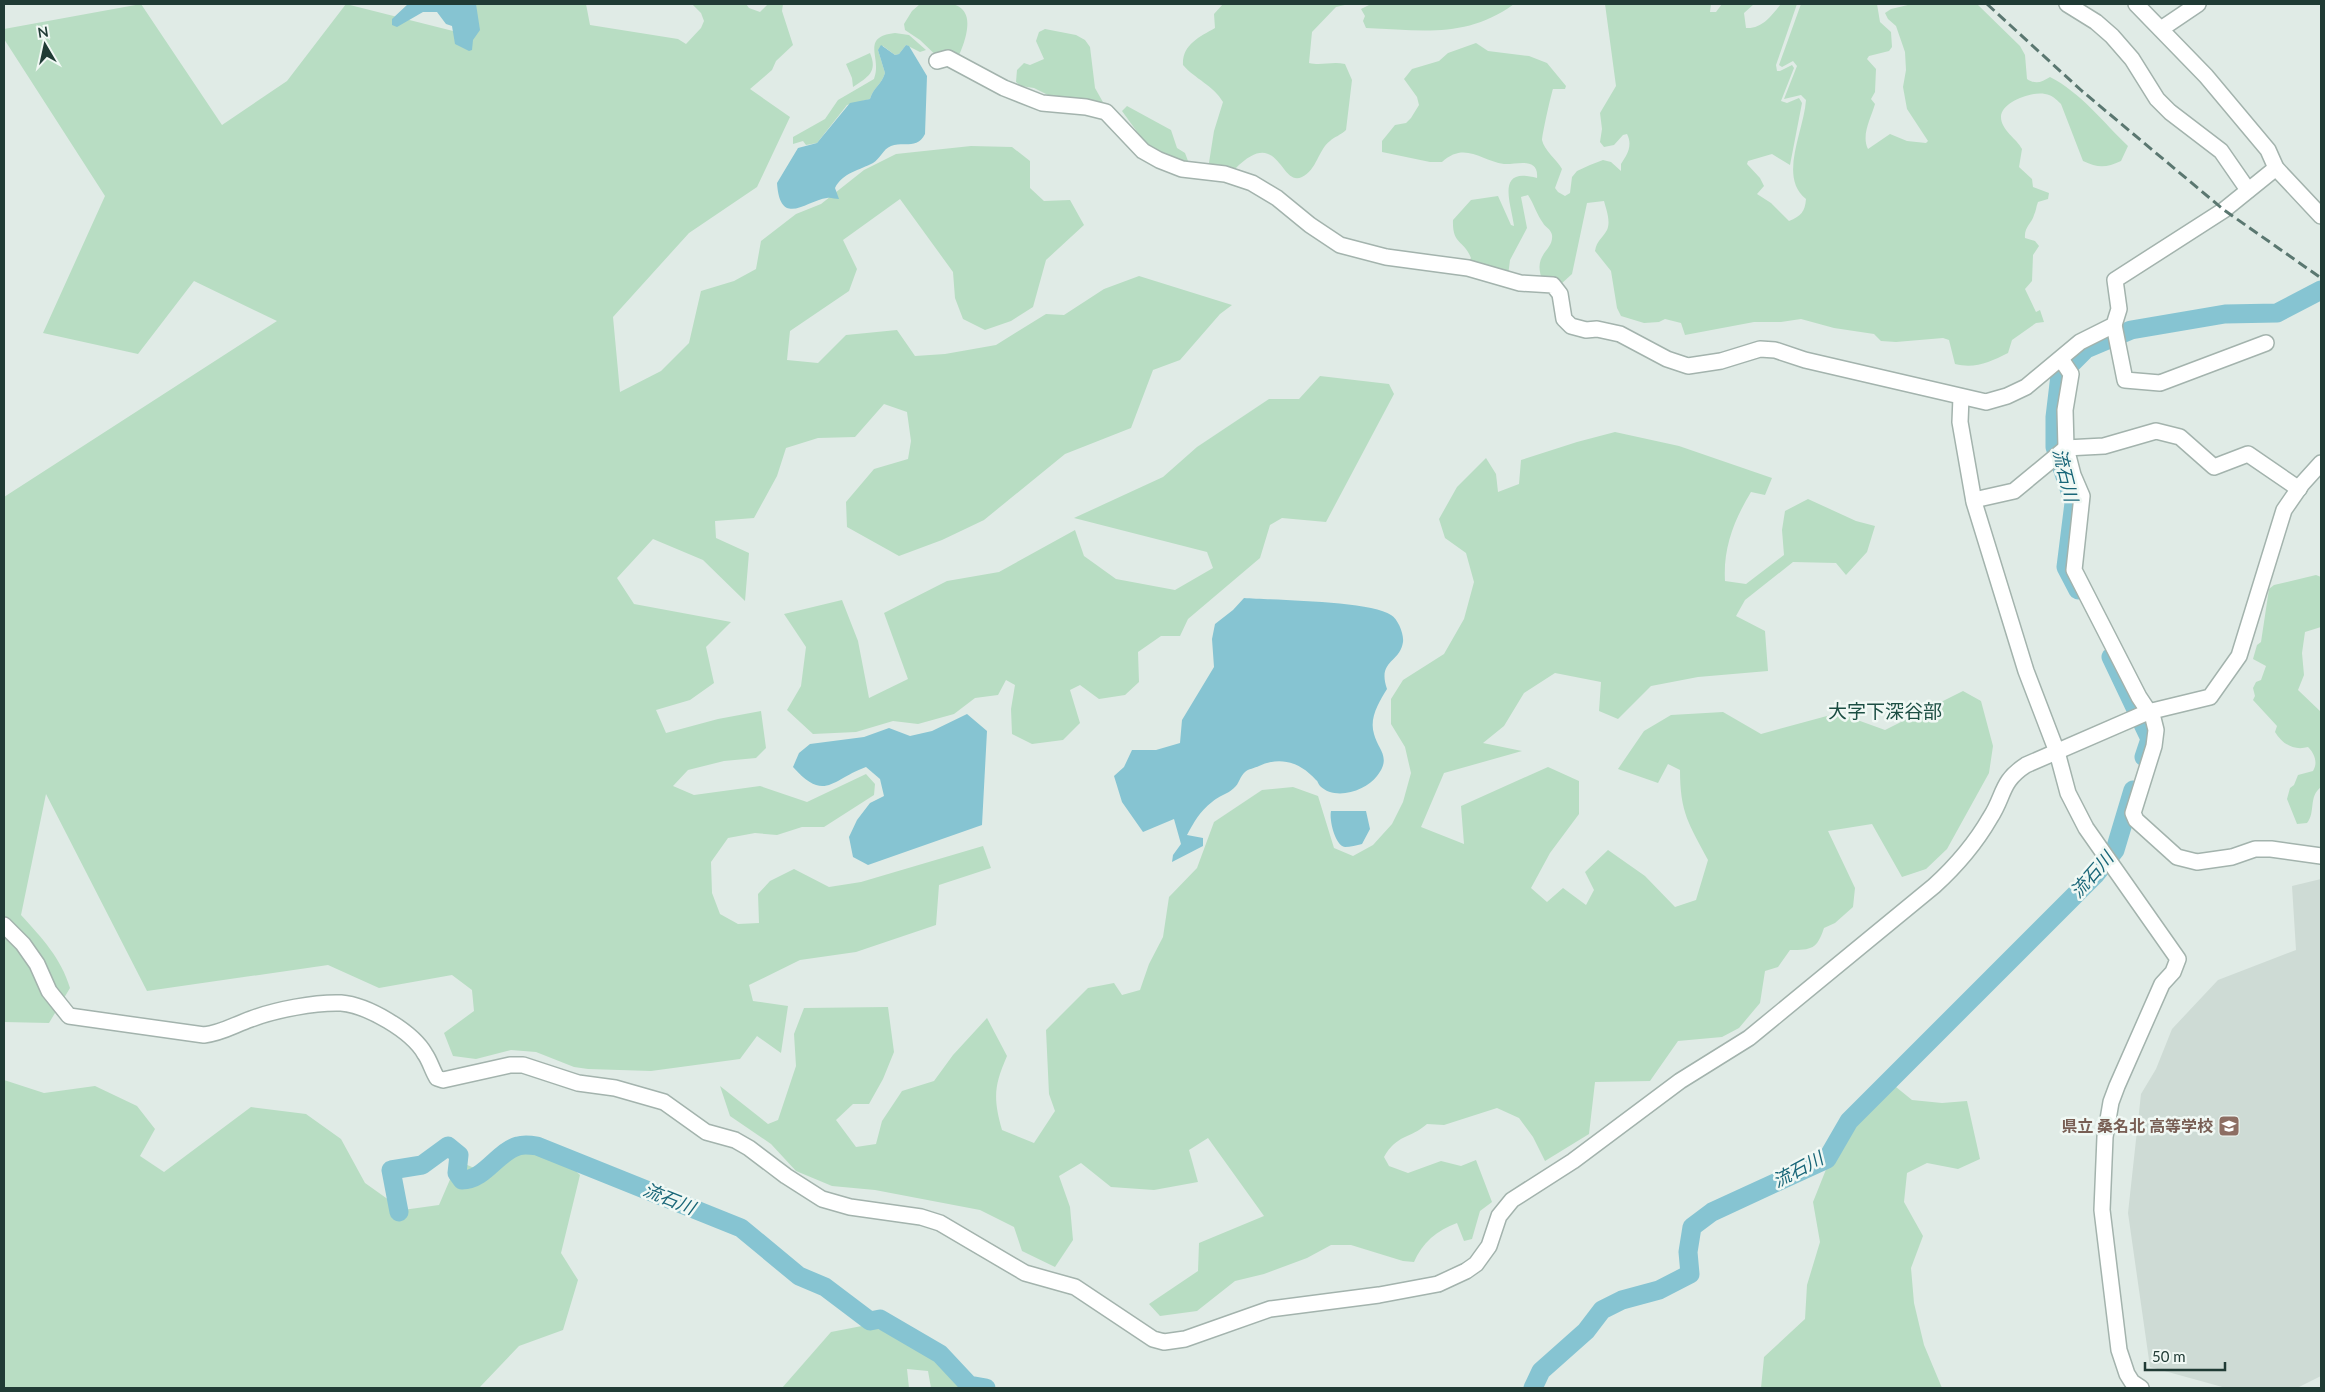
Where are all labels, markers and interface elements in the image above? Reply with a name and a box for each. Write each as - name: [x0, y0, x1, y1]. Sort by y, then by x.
- north arrow: [20, 20, 70, 70]
- text: N: [36, 22, 50, 41]
- water label: 流石川: [2049, 446, 2084, 506]
- district label: 大字下深谷部: [1828, 699, 1942, 722]
- water label: 流石川: [2065, 845, 2119, 902]
- school or university icon: 県立 桑名北 高等学校: [2217, 1114, 2241, 1138]
- place label: 県立 桑名北 高等学校: [2061, 1116, 2213, 1135]
- water label: 流石川: [1769, 1146, 1828, 1192]
- water label: 流石川: [640, 1178, 700, 1219]
- scale bar: [2145, 1340, 2225, 1372]
- text: 50 m: [2152, 1347, 2186, 1365]

